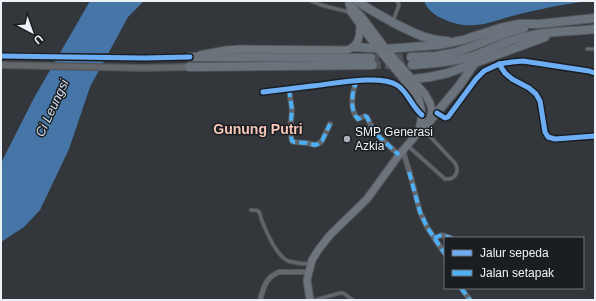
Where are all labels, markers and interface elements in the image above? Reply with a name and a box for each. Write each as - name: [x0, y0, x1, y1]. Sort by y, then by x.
- north arrow: [12, 12, 52, 52]
- text: U: [32, 32, 45, 47]
- water label: Ci Leungsi: [32, 76, 72, 139]
- district label: Gunung Putri: [213, 121, 303, 137]
- place label: SMP Generasi Azkia: [355, 125, 433, 153]
- marker: SMP Generasi Azkia: [342, 134, 352, 144]
- legend: [444, 237, 584, 289]
- text: Jalur sepeda: [480, 246, 549, 260]
- text: Jalan setapak: [480, 266, 555, 280]

